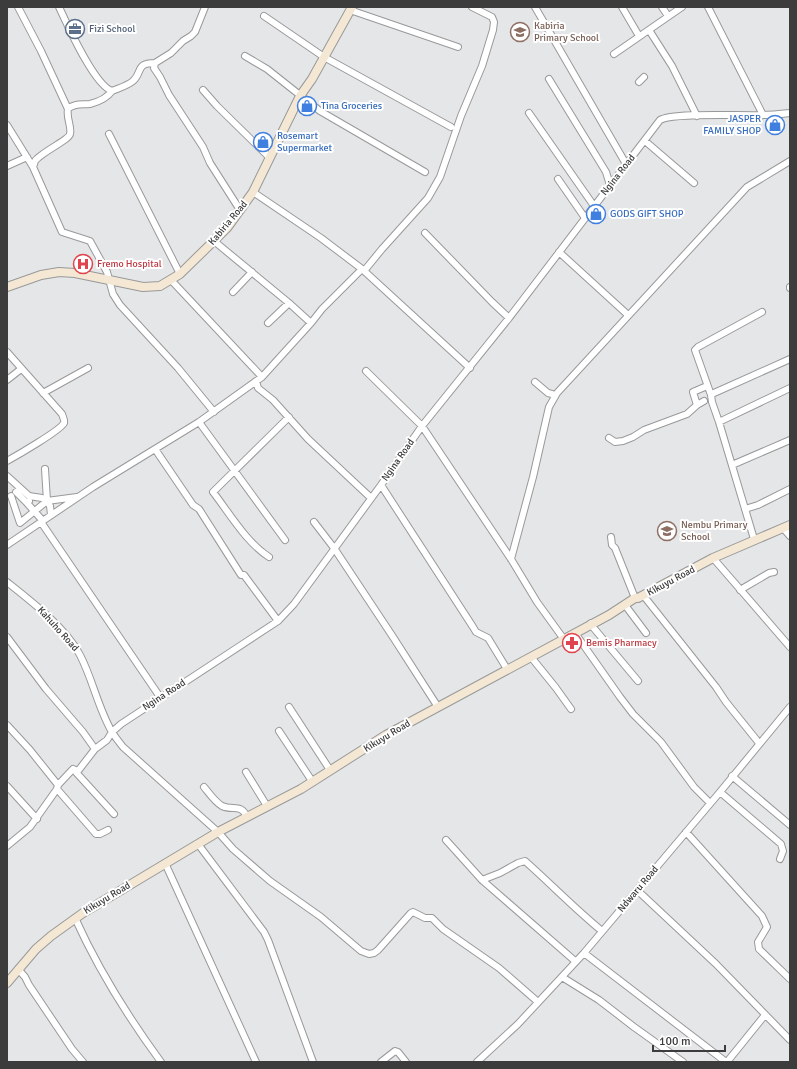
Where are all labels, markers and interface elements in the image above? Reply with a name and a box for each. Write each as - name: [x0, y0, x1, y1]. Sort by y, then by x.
- office icon: Fizi School: [64, 18, 86, 40]
- place label: Kabiria Primary School: [534, 20, 599, 44]
- school or university icon: Kabiria Primary School: [509, 21, 531, 43]
- place label: Fizi School: [89, 23, 135, 35]
- shop icon: Tina Groceries: [296, 95, 318, 117]
- place label: Tina Groceries: [321, 100, 383, 112]
- place label: JASPER FAMILY SHOP: [703, 113, 761, 137]
- shop icon: JASPER FAMILY SHOP: [764, 114, 786, 136]
- place label: Rosemart Supermarket: [277, 130, 333, 154]
- shop icon: Rosemart Supermarket: [252, 131, 274, 153]
- street label: Ngina Road: [598, 152, 638, 198]
- street label: Kabiria Road: [206, 198, 250, 248]
- shop icon: GODS GIFT SHOP: [585, 203, 607, 225]
- place label: GODS GIFT SHOP: [610, 208, 684, 220]
- hospital icon: Fremo Hospital: [72, 253, 94, 275]
- place label: Fremo Hospital: [97, 258, 162, 270]
- street label: Ngina Road: [379, 437, 417, 483]
- place label: Nembu Primary School: [681, 519, 748, 543]
- school or university icon: Nembu Primary School: [656, 520, 678, 542]
- street label: Kikuyu Road: [645, 563, 697, 599]
- street label: Kahuho Road: [35, 604, 81, 654]
- pharmacy icon: Bemis Pharmacy: [561, 632, 583, 654]
- place label: Bemis Pharmacy: [586, 637, 657, 649]
- street label: Ngina Road: [140, 677, 188, 713]
- street label: Kikuyu Road: [361, 717, 413, 755]
- street label: Ndwaru Road: [615, 863, 661, 915]
- street label: Kikuyu Road: [81, 879, 133, 917]
- scale bar: [653, 1027, 725, 1053]
- text: 100 m: [659, 1034, 691, 1049]

